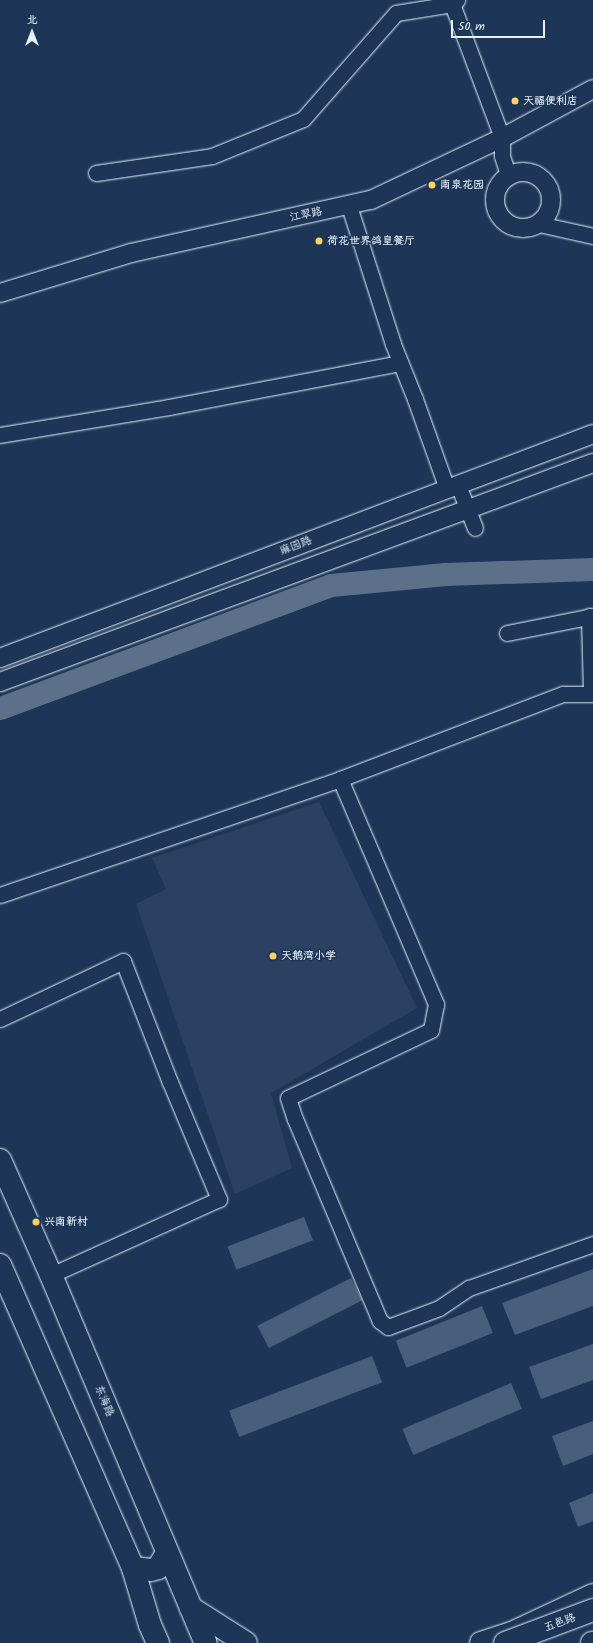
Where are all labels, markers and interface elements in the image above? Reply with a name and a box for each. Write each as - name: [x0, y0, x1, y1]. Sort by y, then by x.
- text: 北: [27, 11, 38, 29]
- north arrow: [12, 12, 52, 52]
- scale bar: [453, 12, 547, 38]
- text: 50 m: [458, 17, 485, 36]
- place label: 天福便利店: [523, 94, 578, 108]
- marker: 天福便利店: [510, 96, 520, 106]
- place label: 南泉花园: [440, 178, 484, 192]
- marker: 南泉花园: [427, 180, 437, 190]
- street label: 江翠路: [288, 205, 324, 225]
- place label: 荷花世界鸽皇餐厅: [327, 234, 415, 248]
- marker: 荷花世界鸽皇餐厅: [314, 236, 324, 246]
- street label: 麻园路: [278, 534, 314, 558]
- place label: 天鹅湾小学: [281, 949, 336, 963]
- marker: 天鹅湾小学: [268, 951, 278, 961]
- place label: 兴南新村: [44, 1215, 88, 1229]
- marker: 兴南新村: [31, 1217, 41, 1227]
- street label: 东海路: [91, 1383, 117, 1419]
- street label: 五邑路: [542, 1611, 578, 1635]

